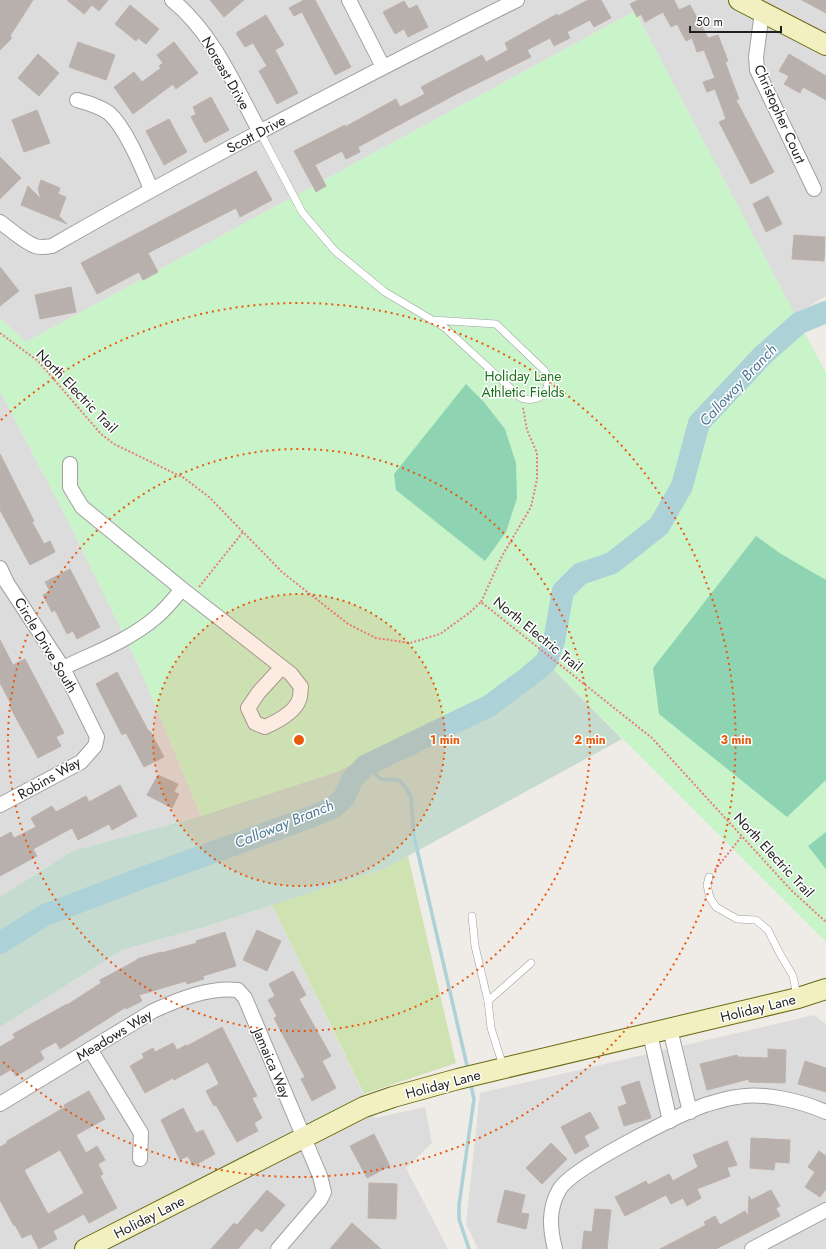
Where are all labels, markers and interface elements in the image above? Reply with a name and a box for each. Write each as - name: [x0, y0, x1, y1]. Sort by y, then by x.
- scale bar: [690, 8, 781, 34]
- text: 50 m: [696, 13, 723, 31]
- street label: Noreast Drive: [197, 33, 255, 113]
- street label: Christopher Court: [749, 61, 811, 167]
- street label: Scott Drive: [223, 110, 289, 158]
- water label: Calloway Branch: [694, 339, 782, 431]
- street label: North Electric Trail: [32, 345, 122, 437]
- park label: Holiday Lane Athletic Fields: [482, 366, 565, 402]
- street label: North Electric Trail: [489, 592, 587, 676]
- street label: Circle Drive South: [10, 594, 82, 696]
- text: 1 min: [430, 731, 460, 749]
- text: 2 min: [574, 731, 606, 749]
- text: 3 min: [720, 731, 752, 749]
- centre of rings: [292, 733, 306, 747]
- street label: Robins Way: [14, 752, 85, 804]
- water label: Calloway Branch: [231, 794, 337, 854]
- street label: North Electric Trail: [729, 808, 819, 902]
- street label: Holiday Lane: [718, 989, 798, 1027]
- street label: Meadows Way: [72, 1004, 156, 1066]
- street label: Jamaica Way: [247, 1023, 296, 1102]
- street label: Holiday Lane: [403, 1064, 483, 1104]
- street label: Holiday Lane: [110, 1191, 188, 1243]

